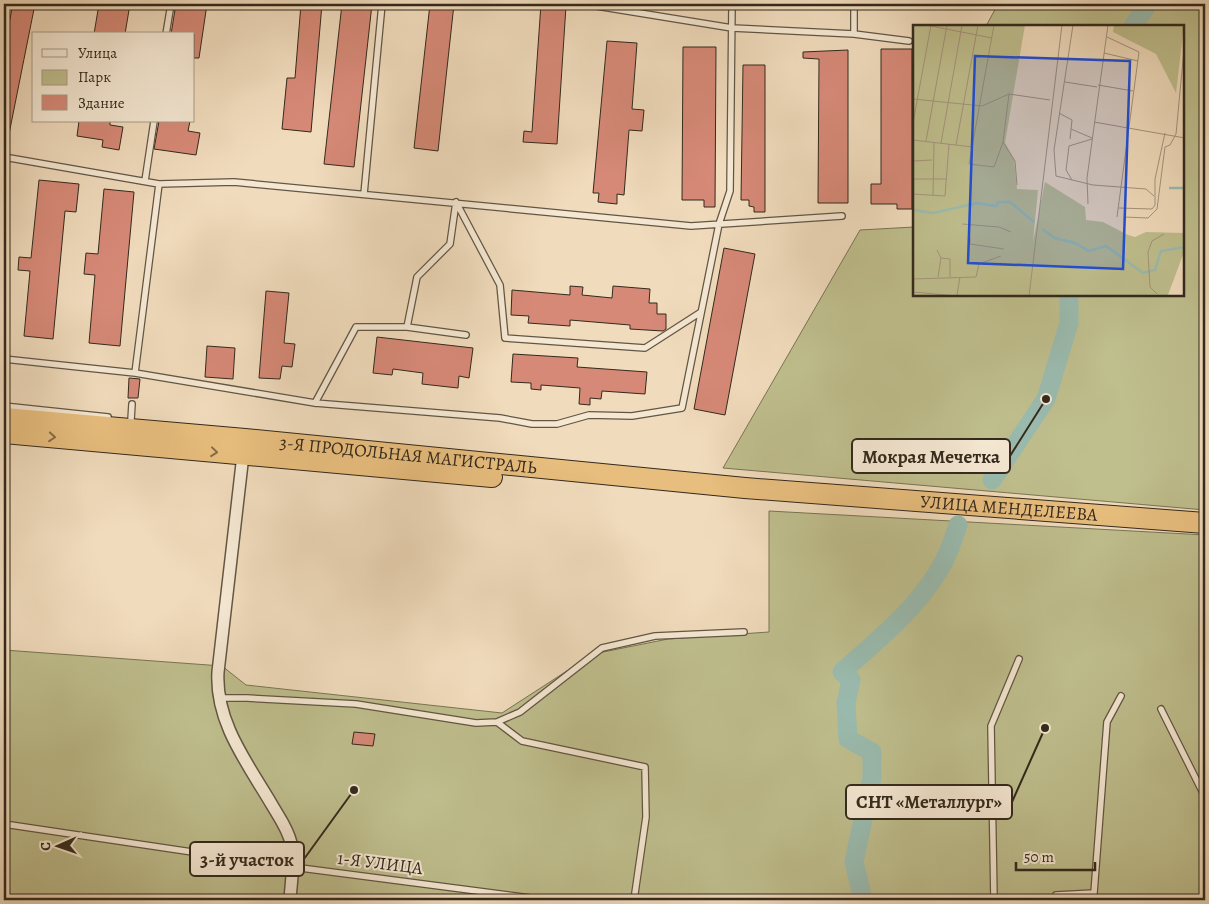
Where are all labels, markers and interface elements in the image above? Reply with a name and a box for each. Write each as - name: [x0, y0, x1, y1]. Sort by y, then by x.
- inset map: [913, 25, 1184, 296]
- legend: [32, 32, 195, 122]
- text: Улица: [78, 43, 117, 63]
- text: Парк: [78, 67, 111, 87]
- text: Здание: [78, 93, 125, 113]
- street label: 3-Я ПРОДОЛЬНАЯ МАГИСТРАЛЬ: [279, 430, 538, 480]
- one-way arrow: [49, 432, 57, 443]
- callout: Мокрая Мечетка: [852, 439, 1010, 473]
- text: Мокрая Мечетка: [862, 444, 1001, 470]
- one-way arrow: [210, 446, 218, 457]
- street label: УЛИЦА МЕНДЕЛЕЕВА: [919, 489, 1099, 527]
- callout: СНТ «Металлург»: [846, 785, 1012, 819]
- text: СНТ «Металлург»: [856, 789, 1002, 815]
- north arrow: [32, 822, 82, 872]
- scale bar: [1016, 839, 1095, 871]
- text: С: [36, 841, 55, 851]
- callout: 3-й участок: [190, 842, 304, 876]
- street label: 1-Я УЛИЦА: [336, 846, 425, 880]
- text: 3-й участок: [200, 847, 294, 873]
- text: 50 m: [1024, 847, 1054, 867]

